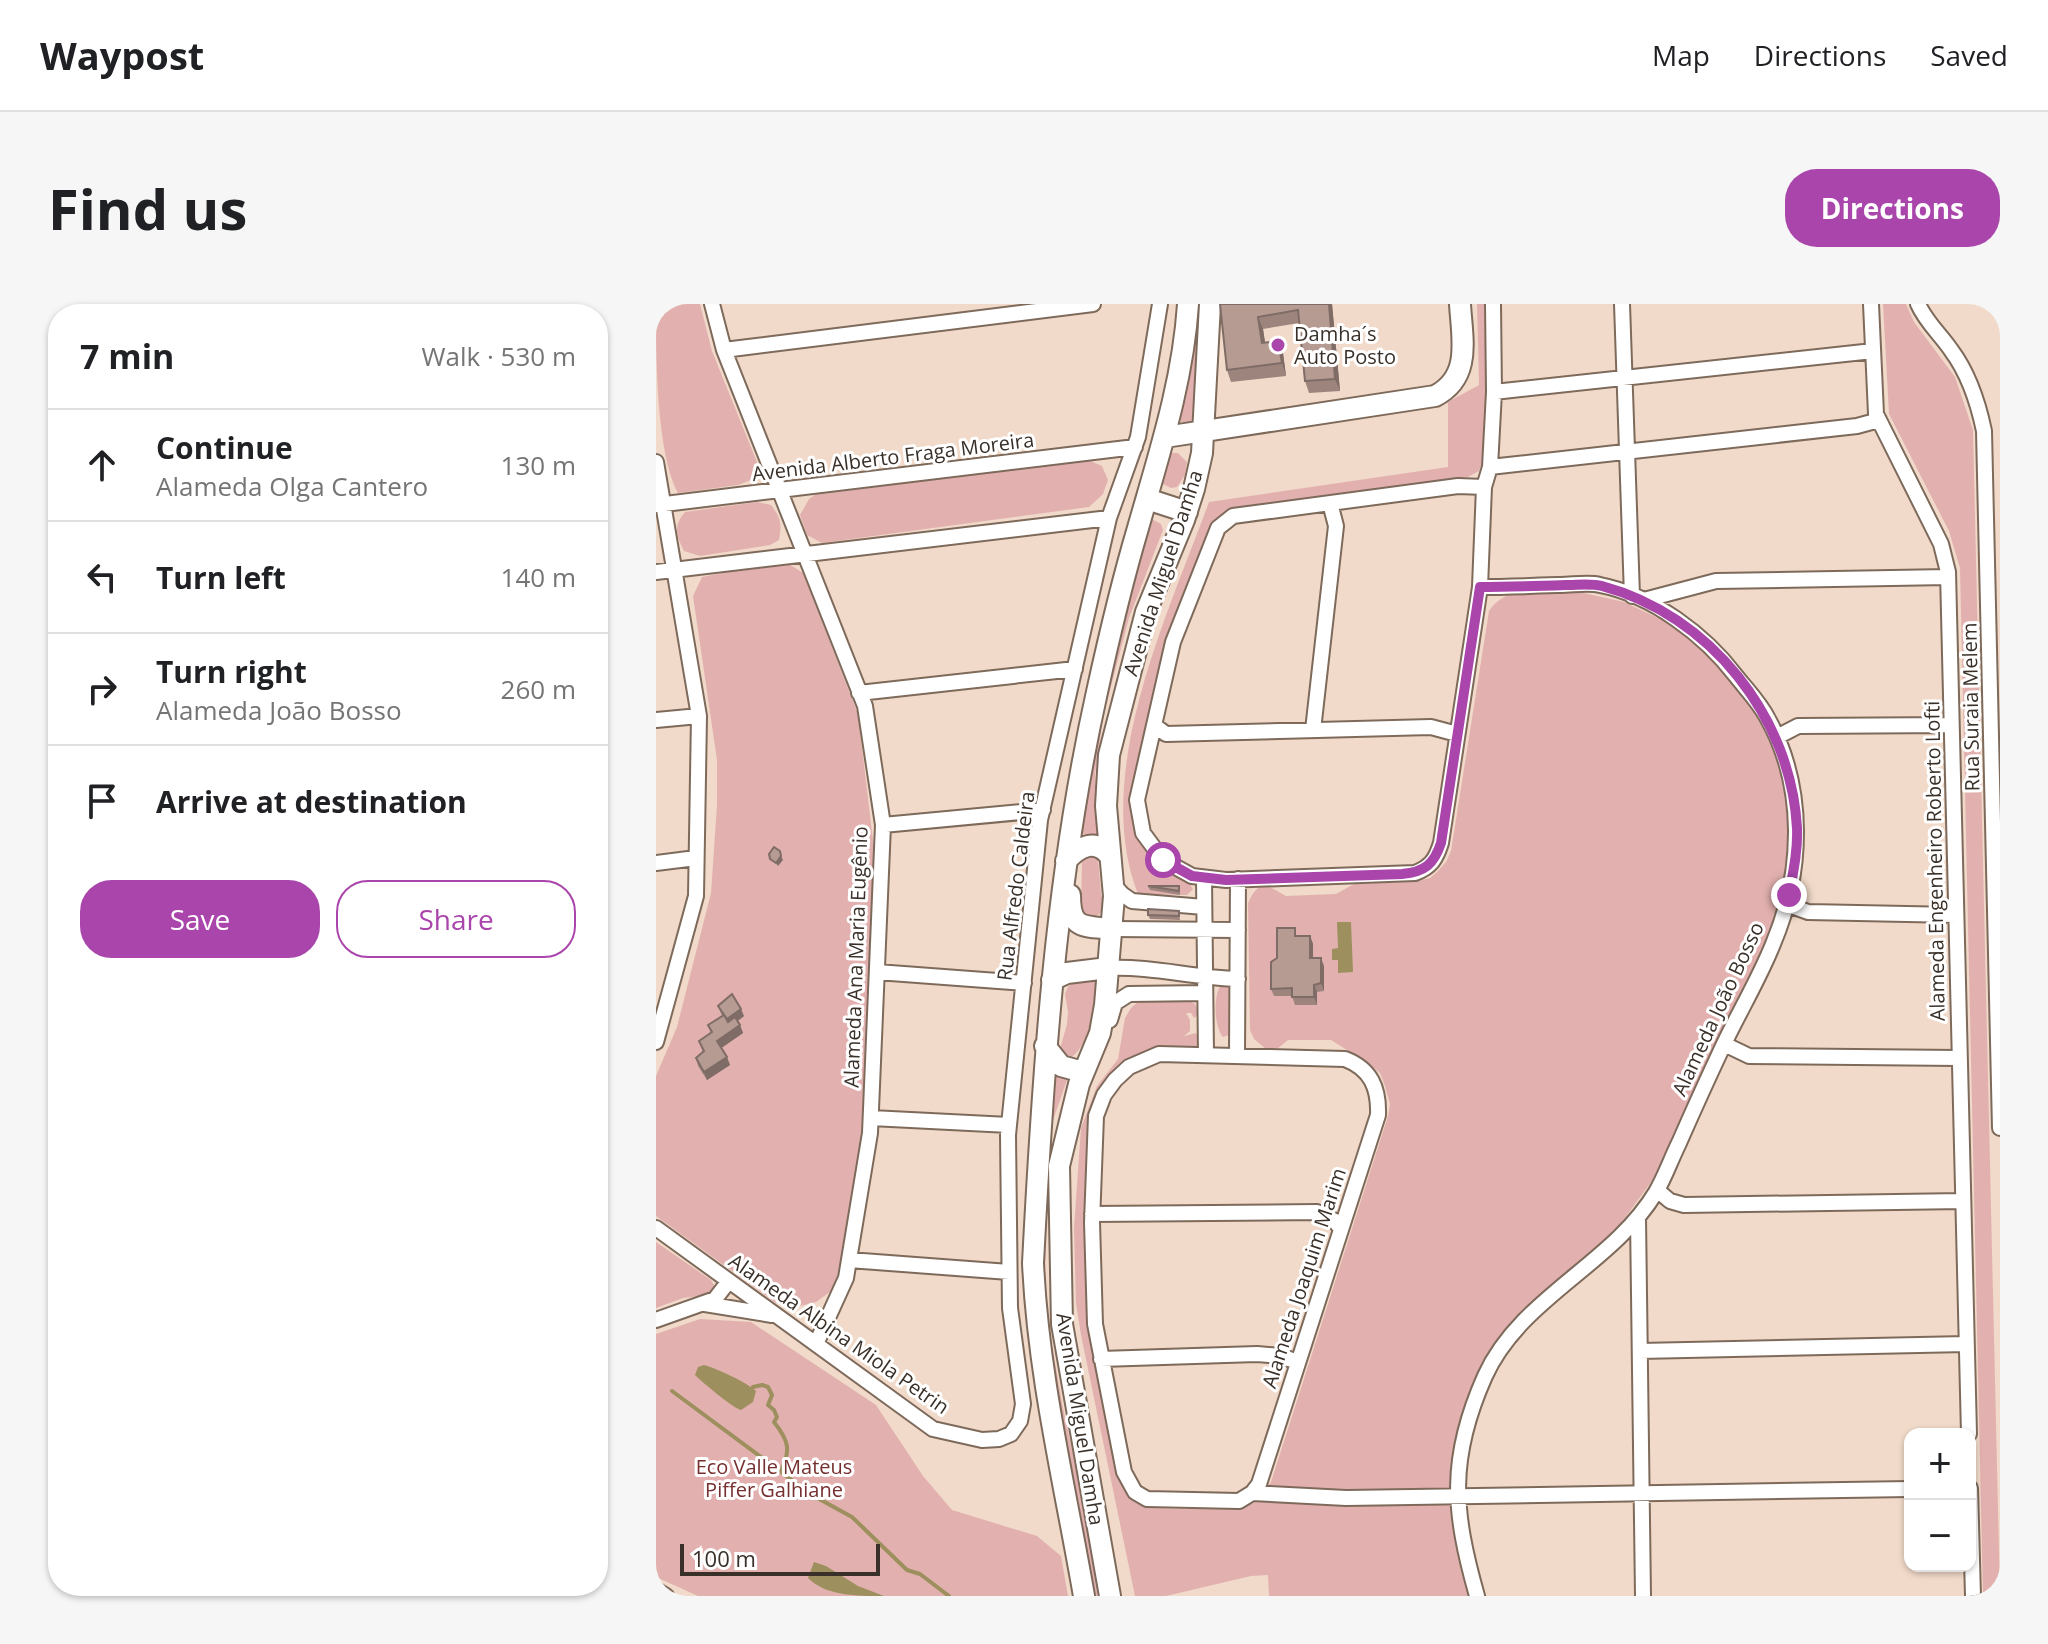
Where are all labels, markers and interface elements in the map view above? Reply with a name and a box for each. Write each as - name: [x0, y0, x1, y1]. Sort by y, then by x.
- text: Waypost: [40, 29, 204, 81]
- text: Map: [1652, 36, 1710, 74]
- text: Directions: [1754, 36, 1886, 74]
- text: Saved: [1930, 36, 2008, 74]
- button: Directions: [1785, 169, 2000, 247]
- text: Find us: [48, 170, 247, 246]
- place label: Damha´s Auto Posto: [1294, 320, 1396, 370]
- text: 7 min: [80, 333, 174, 379]
- marker: Damha´s Auto Posto: [1269, 336, 1287, 354]
- text: Walk · 530 m: [422, 338, 576, 374]
- street label: Avenida Alberto Fraga Moreira: [750, 426, 1036, 487]
- text: Continue: [156, 427, 293, 468]
- icon: ahead: [80, 443, 124, 487]
- text: 130 m: [501, 447, 576, 483]
- street label: Avenida Miguel Damha: [1116, 466, 1209, 679]
- text: Alameda Olga Cantero: [156, 468, 428, 504]
- icon: left: [80, 555, 124, 599]
- text: Turn left: [156, 557, 286, 598]
- text: 140 m: [501, 559, 576, 595]
- street label: Rua Suraia Melem: [1956, 622, 1985, 792]
- text: Turn right: [156, 651, 307, 692]
- icon: right: [80, 667, 124, 711]
- text: 260 m: [501, 671, 576, 707]
- text: Alameda João Bosso: [156, 692, 402, 728]
- street label: Alameda Engenheiro Roberto Lofti: [1918, 701, 1951, 1021]
- icon: arrive: [80, 779, 124, 823]
- text: Arrive at destination: [156, 781, 467, 822]
- street label: Rua Alfredo Caldeira: [990, 790, 1041, 982]
- street label: Alameda Ana Maria Eugênio: [837, 826, 874, 1088]
- route start: [1145, 842, 1181, 878]
- route end: [1771, 877, 1807, 913]
- button: Save: [80, 880, 320, 958]
- button: Share: [336, 880, 576, 958]
- street label: Alameda João Bosso: [1665, 917, 1770, 1100]
- street label: Alameda Joaquim Marim: [1255, 1164, 1352, 1391]
- street label: Alameda Albina Miola Petrin: [724, 1247, 955, 1420]
- street label: Avenida Miguel Damha: [1050, 1311, 1111, 1527]
- map controls: [1904, 1428, 1976, 1572]
- button: +: [1904, 1428, 1976, 1500]
- park label: Eco Valle Mateus Piffer Galhiane: [696, 1453, 852, 1503]
- button: −: [1904, 1500, 1976, 1572]
- scale bar: [680, 1540, 880, 1576]
- text: 100 m: [692, 1543, 756, 1573]

